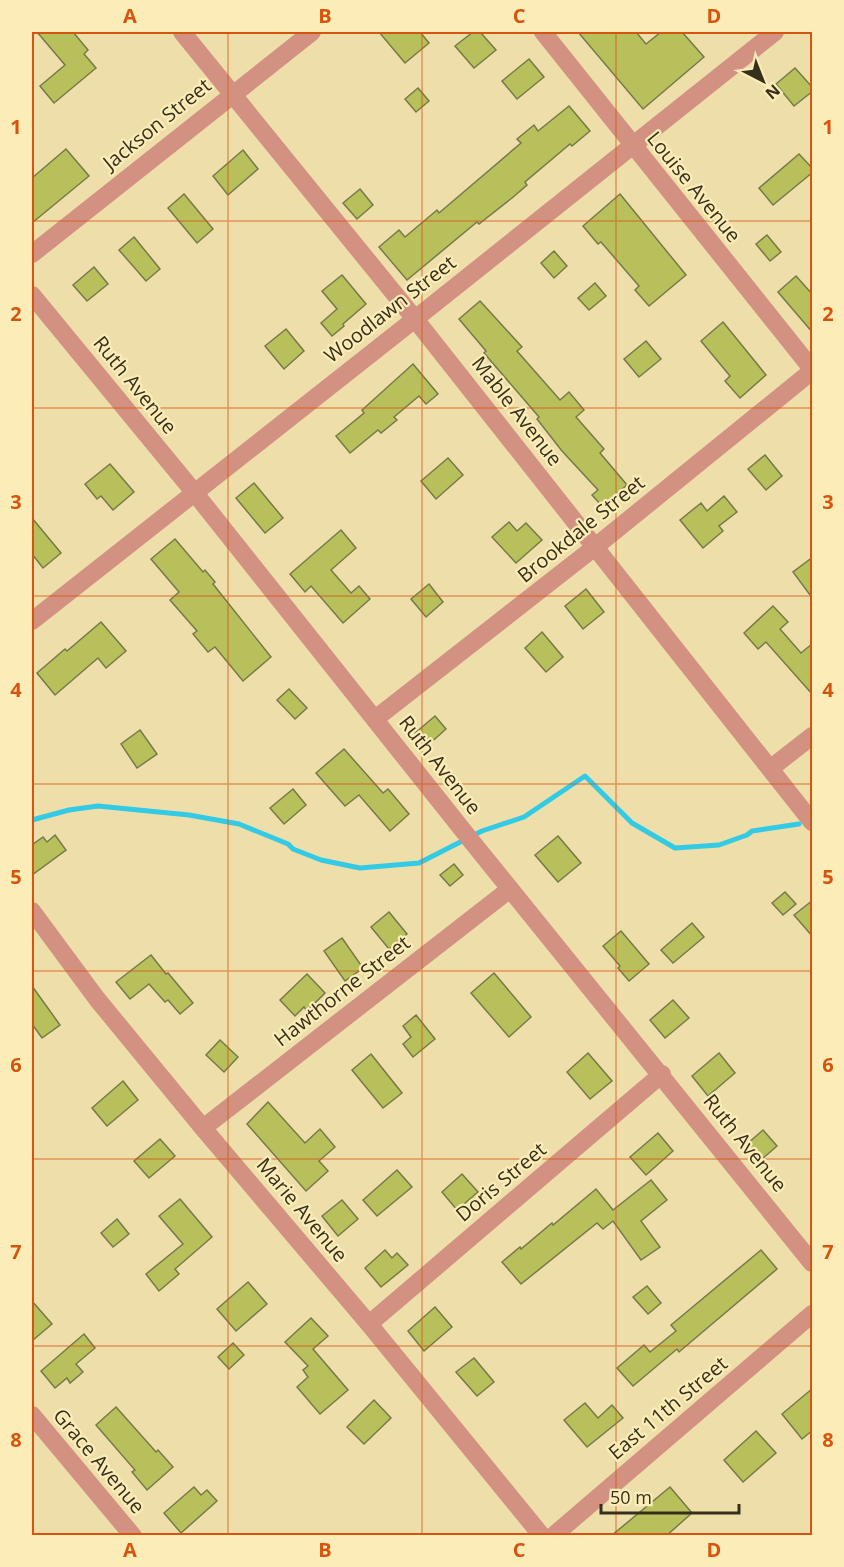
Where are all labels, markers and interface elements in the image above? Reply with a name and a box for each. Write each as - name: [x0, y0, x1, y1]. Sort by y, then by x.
- text: A: [123, 2, 137, 29]
- text: B: [318, 2, 332, 29]
- text: C: [513, 2, 526, 29]
- text: D: [707, 2, 721, 29]
- north arrow: [733, 51, 793, 111]
- street label: Jackson Street: [96, 72, 216, 177]
- text: N: [761, 80, 785, 105]
- text: 1: [10, 113, 22, 140]
- text: 1: [822, 113, 834, 140]
- street label: Louise Avenue: [641, 126, 747, 248]
- street label: Woodlawn Street: [318, 249, 461, 368]
- text: 2: [10, 300, 22, 327]
- text: 2: [822, 300, 834, 327]
- street label: Ruth Avenue: [88, 330, 183, 439]
- street label: Mable Avenue: [466, 350, 569, 471]
- street label: Brookdale Street: [511, 469, 650, 588]
- text: 3: [10, 488, 22, 515]
- text: 3: [822, 488, 834, 515]
- text: 4: [10, 676, 22, 703]
- text: 4: [822, 676, 834, 703]
- street label: Ruth Avenue: [393, 710, 488, 820]
- text: 5: [10, 863, 22, 890]
- text: 5: [822, 863, 834, 890]
- street label: Hawthorne Street: [268, 929, 415, 1052]
- text: 6: [10, 1051, 22, 1078]
- text: 6: [822, 1051, 834, 1078]
- street label: Ruth Avenue: [698, 1088, 793, 1197]
- street label: Doris Street: [450, 1136, 552, 1227]
- street label: Marie Avenue: [251, 1152, 354, 1268]
- text: 7: [10, 1238, 22, 1265]
- text: 7: [822, 1238, 834, 1265]
- street label: East 11th Street: [603, 1350, 733, 1465]
- street label: Grace Avenue: [47, 1402, 151, 1519]
- text: 8: [10, 1426, 22, 1453]
- text: 8: [822, 1426, 834, 1453]
- scale bar: [601, 1477, 739, 1515]
- text: 50 m: [610, 1485, 652, 1509]
- text: A: [123, 1536, 137, 1563]
- text: B: [318, 1536, 332, 1563]
- text: C: [513, 1536, 526, 1563]
- text: D: [707, 1536, 721, 1563]

